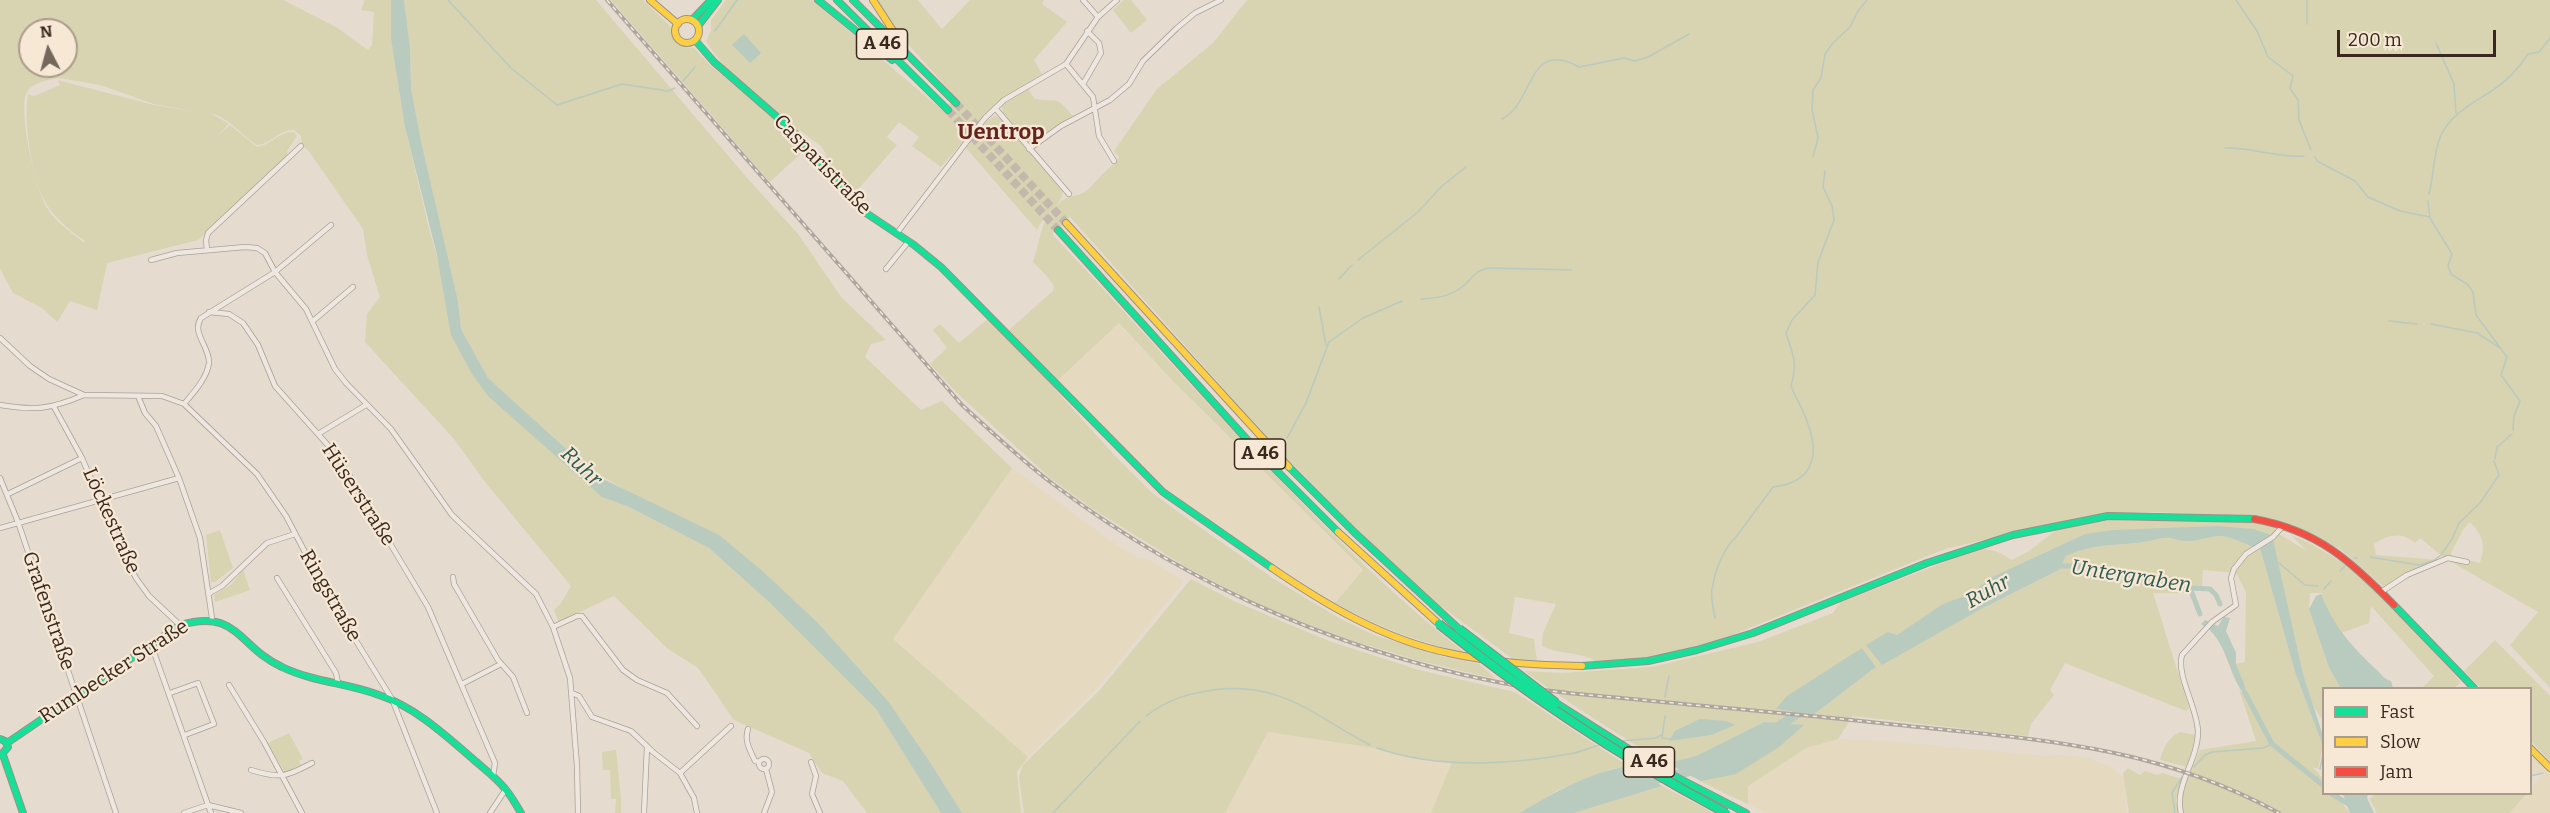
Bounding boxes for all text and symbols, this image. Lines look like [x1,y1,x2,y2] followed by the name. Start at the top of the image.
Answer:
[18,18,78,78] north arrow
[2340,18,2499,56] scale bar
[39,21,53,42] text: N
[856,29,908,59] road number: A 46
[2348,29,2402,51] text: 200 m
[768,110,876,220] street label: Casparistraße
[957,120,1045,146] district label: Uentrop
[316,439,400,551] street label: Hüserstraße
[1234,439,1286,469] road number: A 46
[555,442,607,492] water label: Ruhr
[77,464,145,578] street label: Löckestraße
[294,546,366,646] street label: Ringstraße
[16,548,80,674] street label: Grafenstraße
[2069,555,2193,599] water label: Untergraben
[1961,570,2015,614] water label: Ruhr
[35,615,193,729] street label: Rumbecker Straße
[2322,687,2532,795] legend
[2380,701,2415,723] text: Fast
[2380,731,2420,753] text: Slow
[1624,747,1674,777] road number: A 46
[2380,761,2413,783] text: Jam

